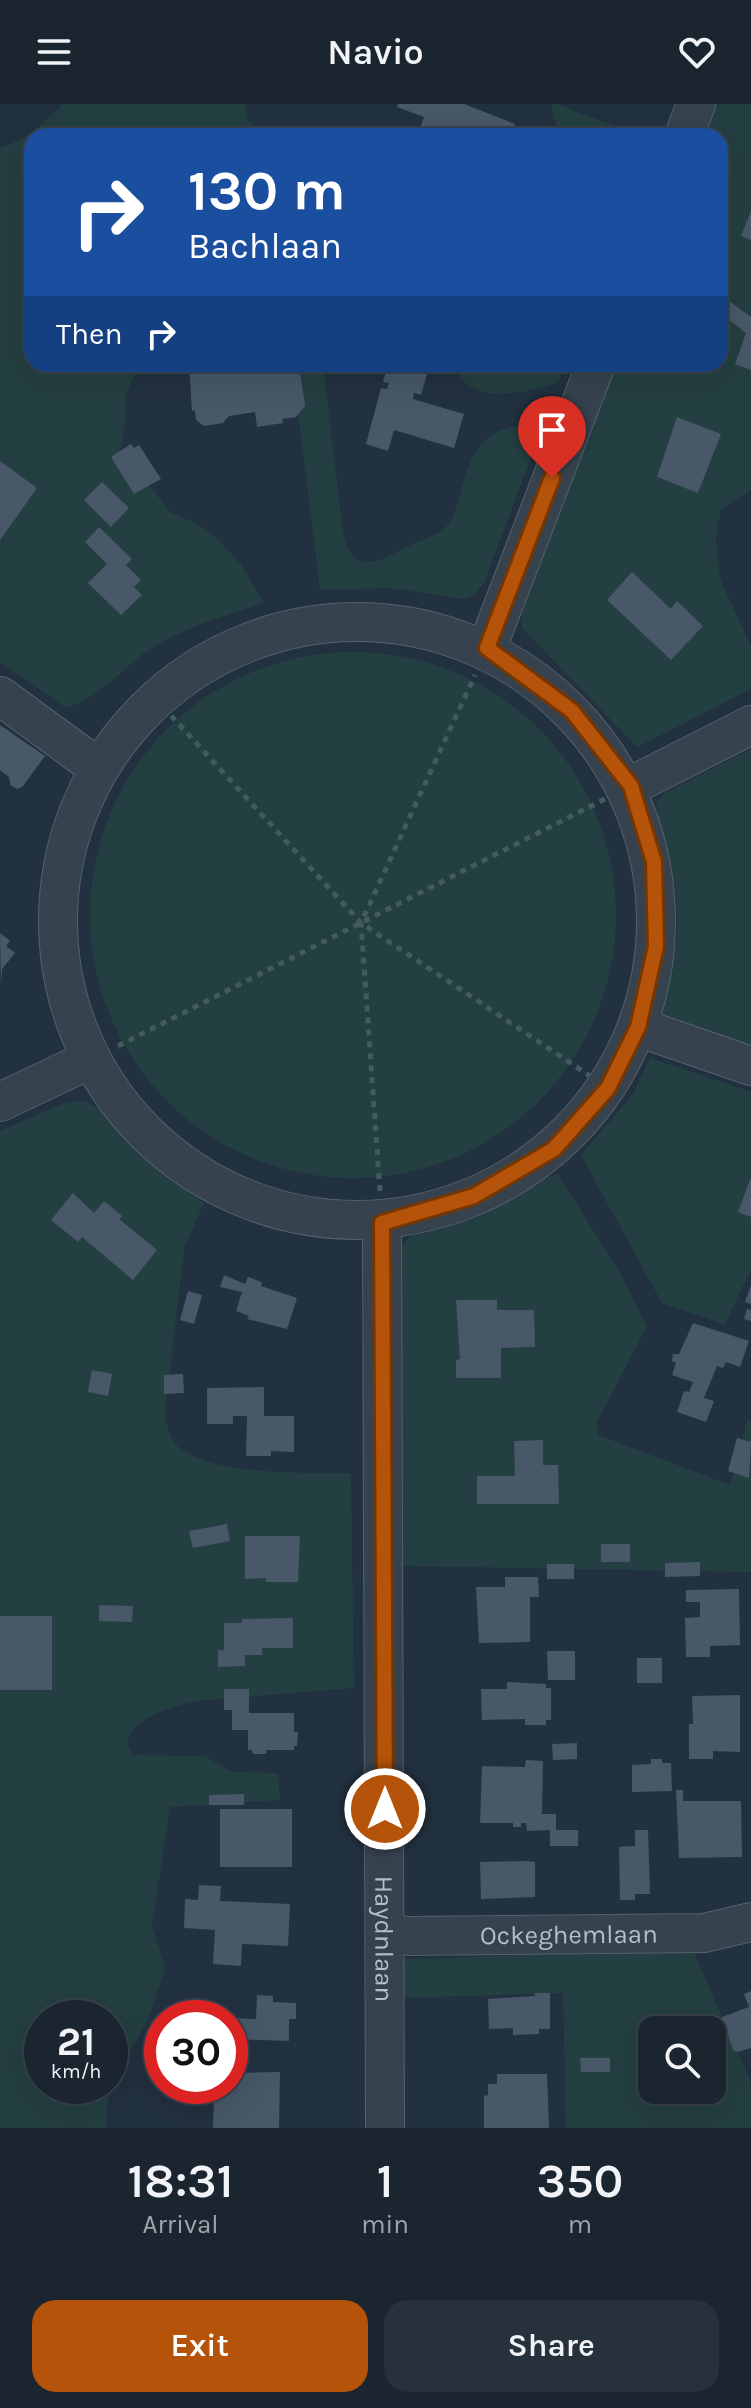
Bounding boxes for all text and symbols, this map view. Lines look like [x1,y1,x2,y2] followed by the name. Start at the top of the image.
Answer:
[32,30,76,74] icon: menu
[675,30,719,74] icon: heart
[327,31,424,73] text: Navio
[188,158,346,223] text: 130 m
[56,160,160,264] icon: right
[188,225,342,267] text: Bachlaan
[139,312,183,356] icon: right
[56,316,123,352] text: Then
[518,396,586,478] pin
[530,408,574,452] icon: arrive
[343,1767,427,1851] position arrow
[369,1876,400,2002] street label: Haydnlaan
[480,1918,658,1951] street label: Ockeghemlaan
[144,2000,248,2104] speed limit sign: 30
[638,2016,726,2104] map controls
[638,2016,726,2104] button: search
[57,2018,95,2065] text: 21
[51,2060,101,2083] text: km/h
[128,2153,234,2209] text: 18:31
[377,2153,393,2209] text: 1
[536,2153,623,2209] text: 350
[142,2209,219,2240] text: Arrival
[361,2209,409,2240] text: min
[568,2209,592,2240] text: m
[32,2300,368,2392] button: Exit
[384,2300,719,2392] button: Share

